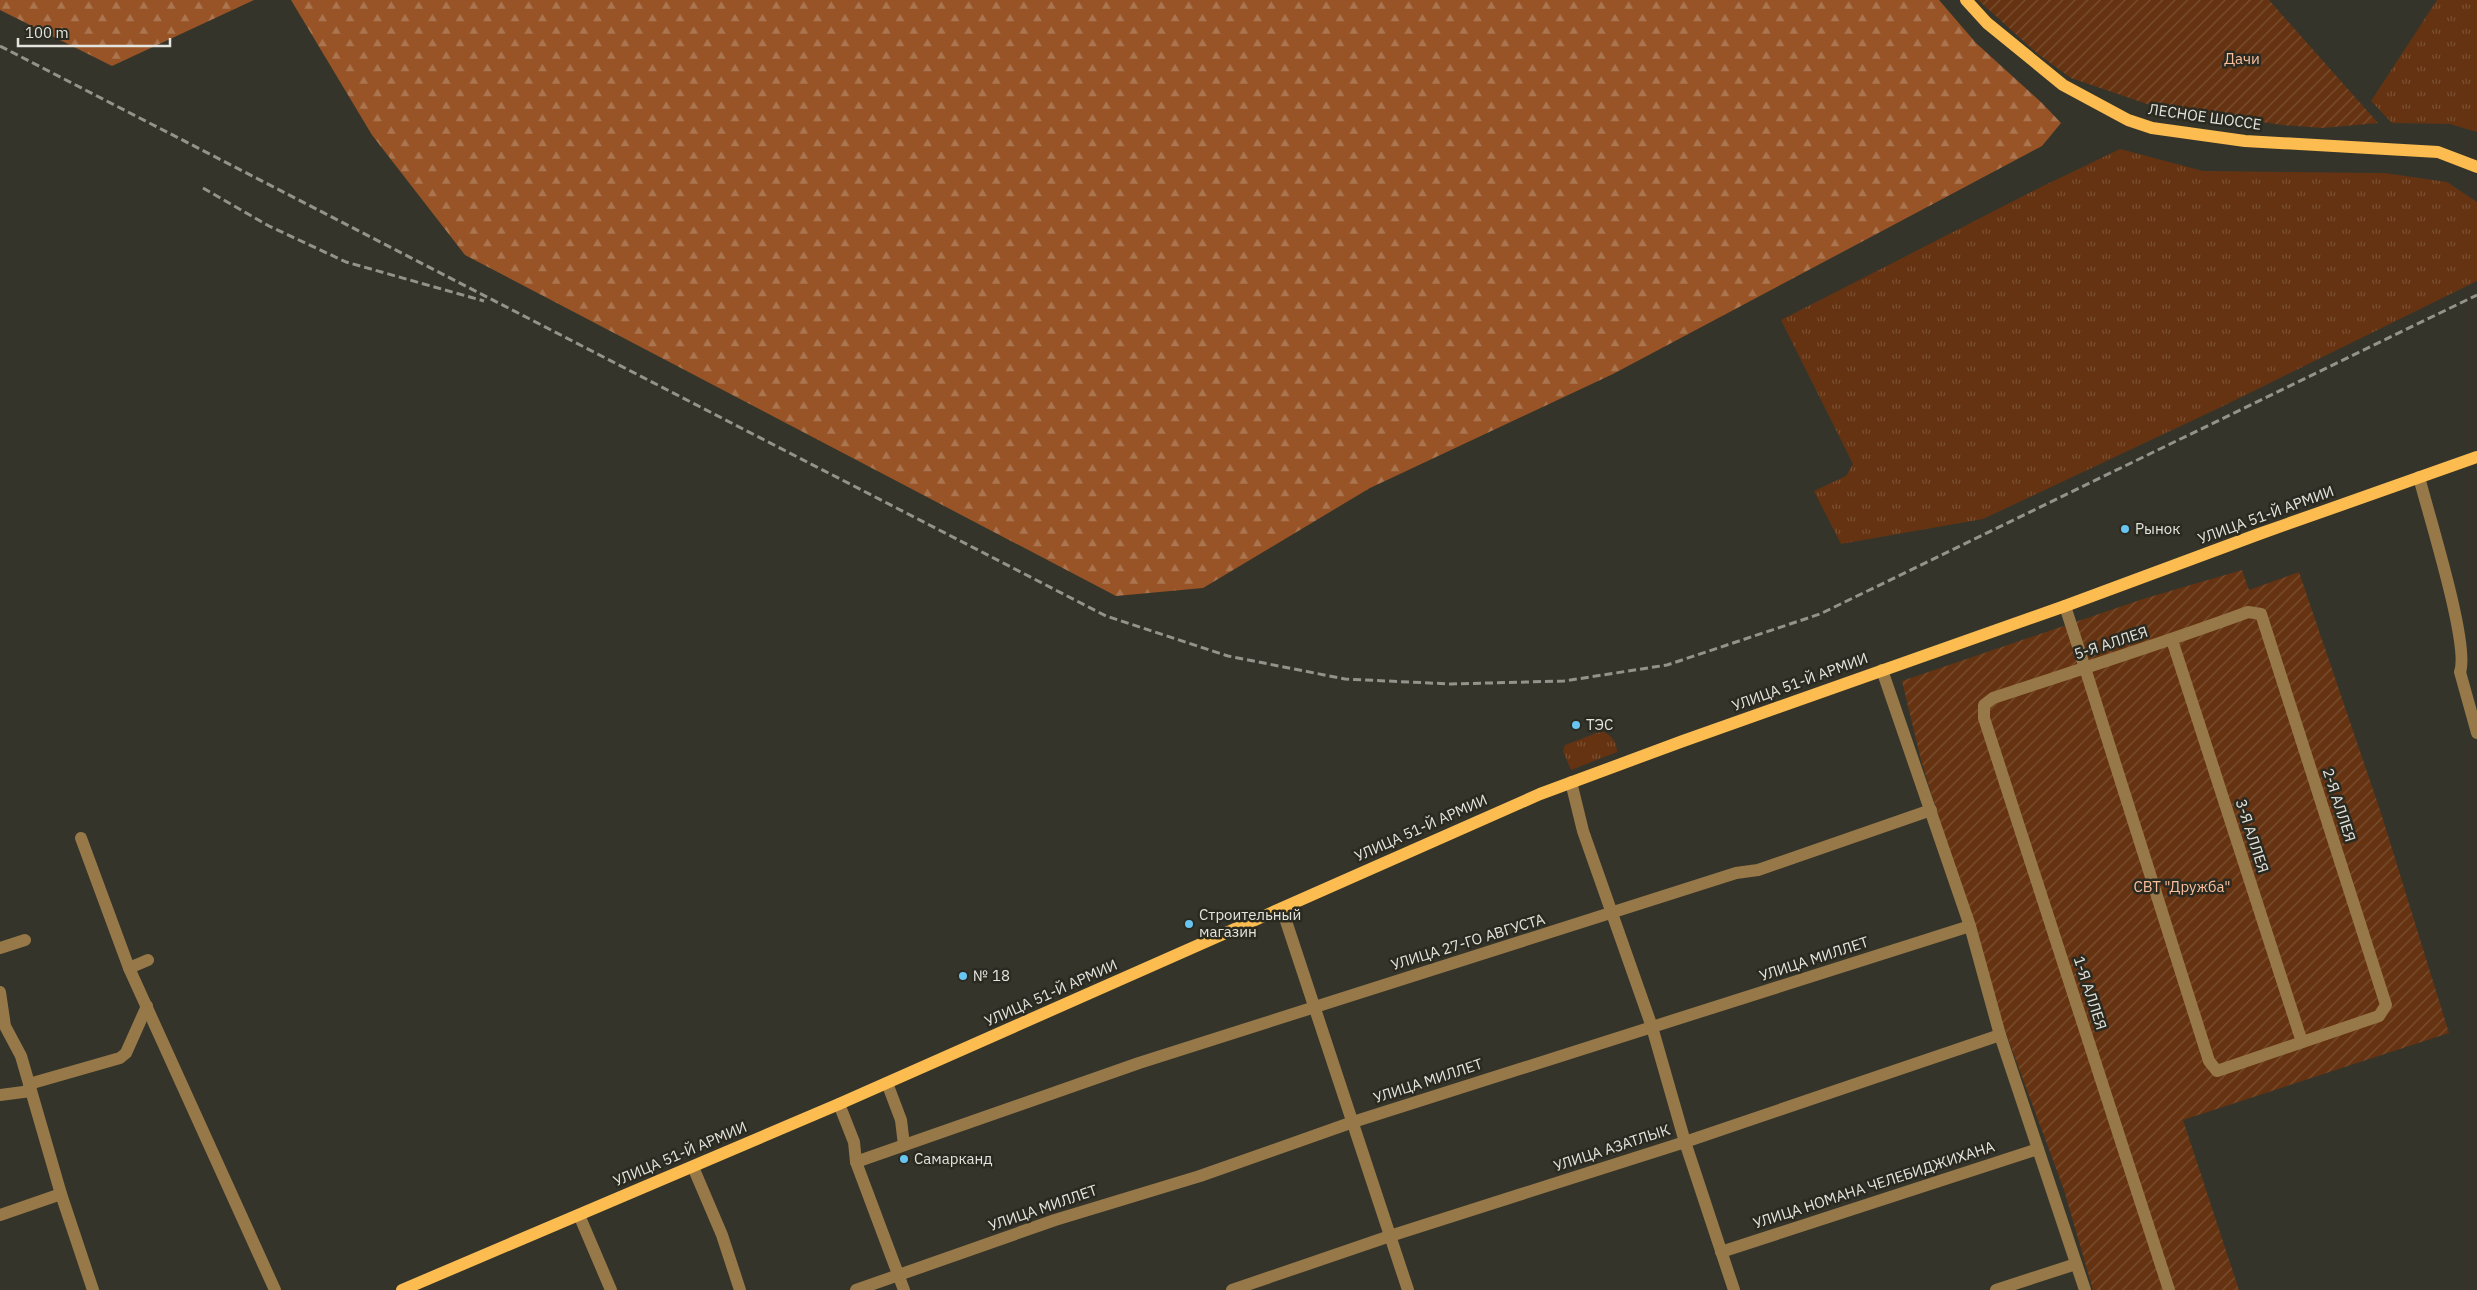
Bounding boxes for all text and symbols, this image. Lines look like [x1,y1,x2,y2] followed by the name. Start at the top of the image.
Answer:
[18,15,170,47] scale bar
[25,23,69,42] text: 100 m
[2224,49,2260,68] park label: Дачи
[2147,99,2263,134] street label: ЛЕСНОЕ ШОССЕ
[2195,481,2336,548] street label: УЛИЦА 51-Й АРМИИ
[2135,519,2180,538] place label: Рынок
[2119,523,2131,535] marker: Рынок
[2072,622,2150,663] street label: 5-Я АЛЛЕЯ
[1729,648,1870,715] street label: УЛИЦА 51-Й АРМИИ
[1586,715,1613,734] place label: ТЭС
[1570,719,1582,731] marker: ТЭС
[2319,766,2360,844] street label: 2-Я АЛЛЕЯ
[1351,790,1490,865] street label: УЛИЦА 51-Й АРМИИ
[2232,797,2273,875] street label: 3-Я АЛЛЕЯ
[2133,877,2231,896] park label: СВТ "Дружба"
[1199,905,1301,941] place label: Строительный магазин
[1389,909,1548,974] street label: УЛИЦА 27-ГО АВГУСТА
[1183,918,1195,930] marker: Строительный магазин
[1757,932,1871,985] street label: УЛИЦА МИЛЛЕТ
[2070,954,2111,1032] street label: 1-Я АЛЛЕЯ
[981,955,1120,1030] street label: УЛИЦА 51-Й АРМИИ
[973,966,1010,985] place label: № 18
[957,970,969,982] marker: № 18
[1371,1054,1485,1107] street label: УЛИЦА МИЛЛЕТ
[610,1117,750,1190] street label: УЛИЦА 51-Й АРМИИ
[1551,1120,1673,1175] street label: УЛИЦА АЗАТЛЫК
[1751,1136,1997,1233] street label: УЛИЦА НОМАНА ЧЕЛЕБИДЖИХАНА
[914,1149,992,1168] place label: Самарканд
[898,1153,910,1165] marker: Самарканд
[986,1180,1100,1235] street label: УЛИЦА МИЛЛЕТ

